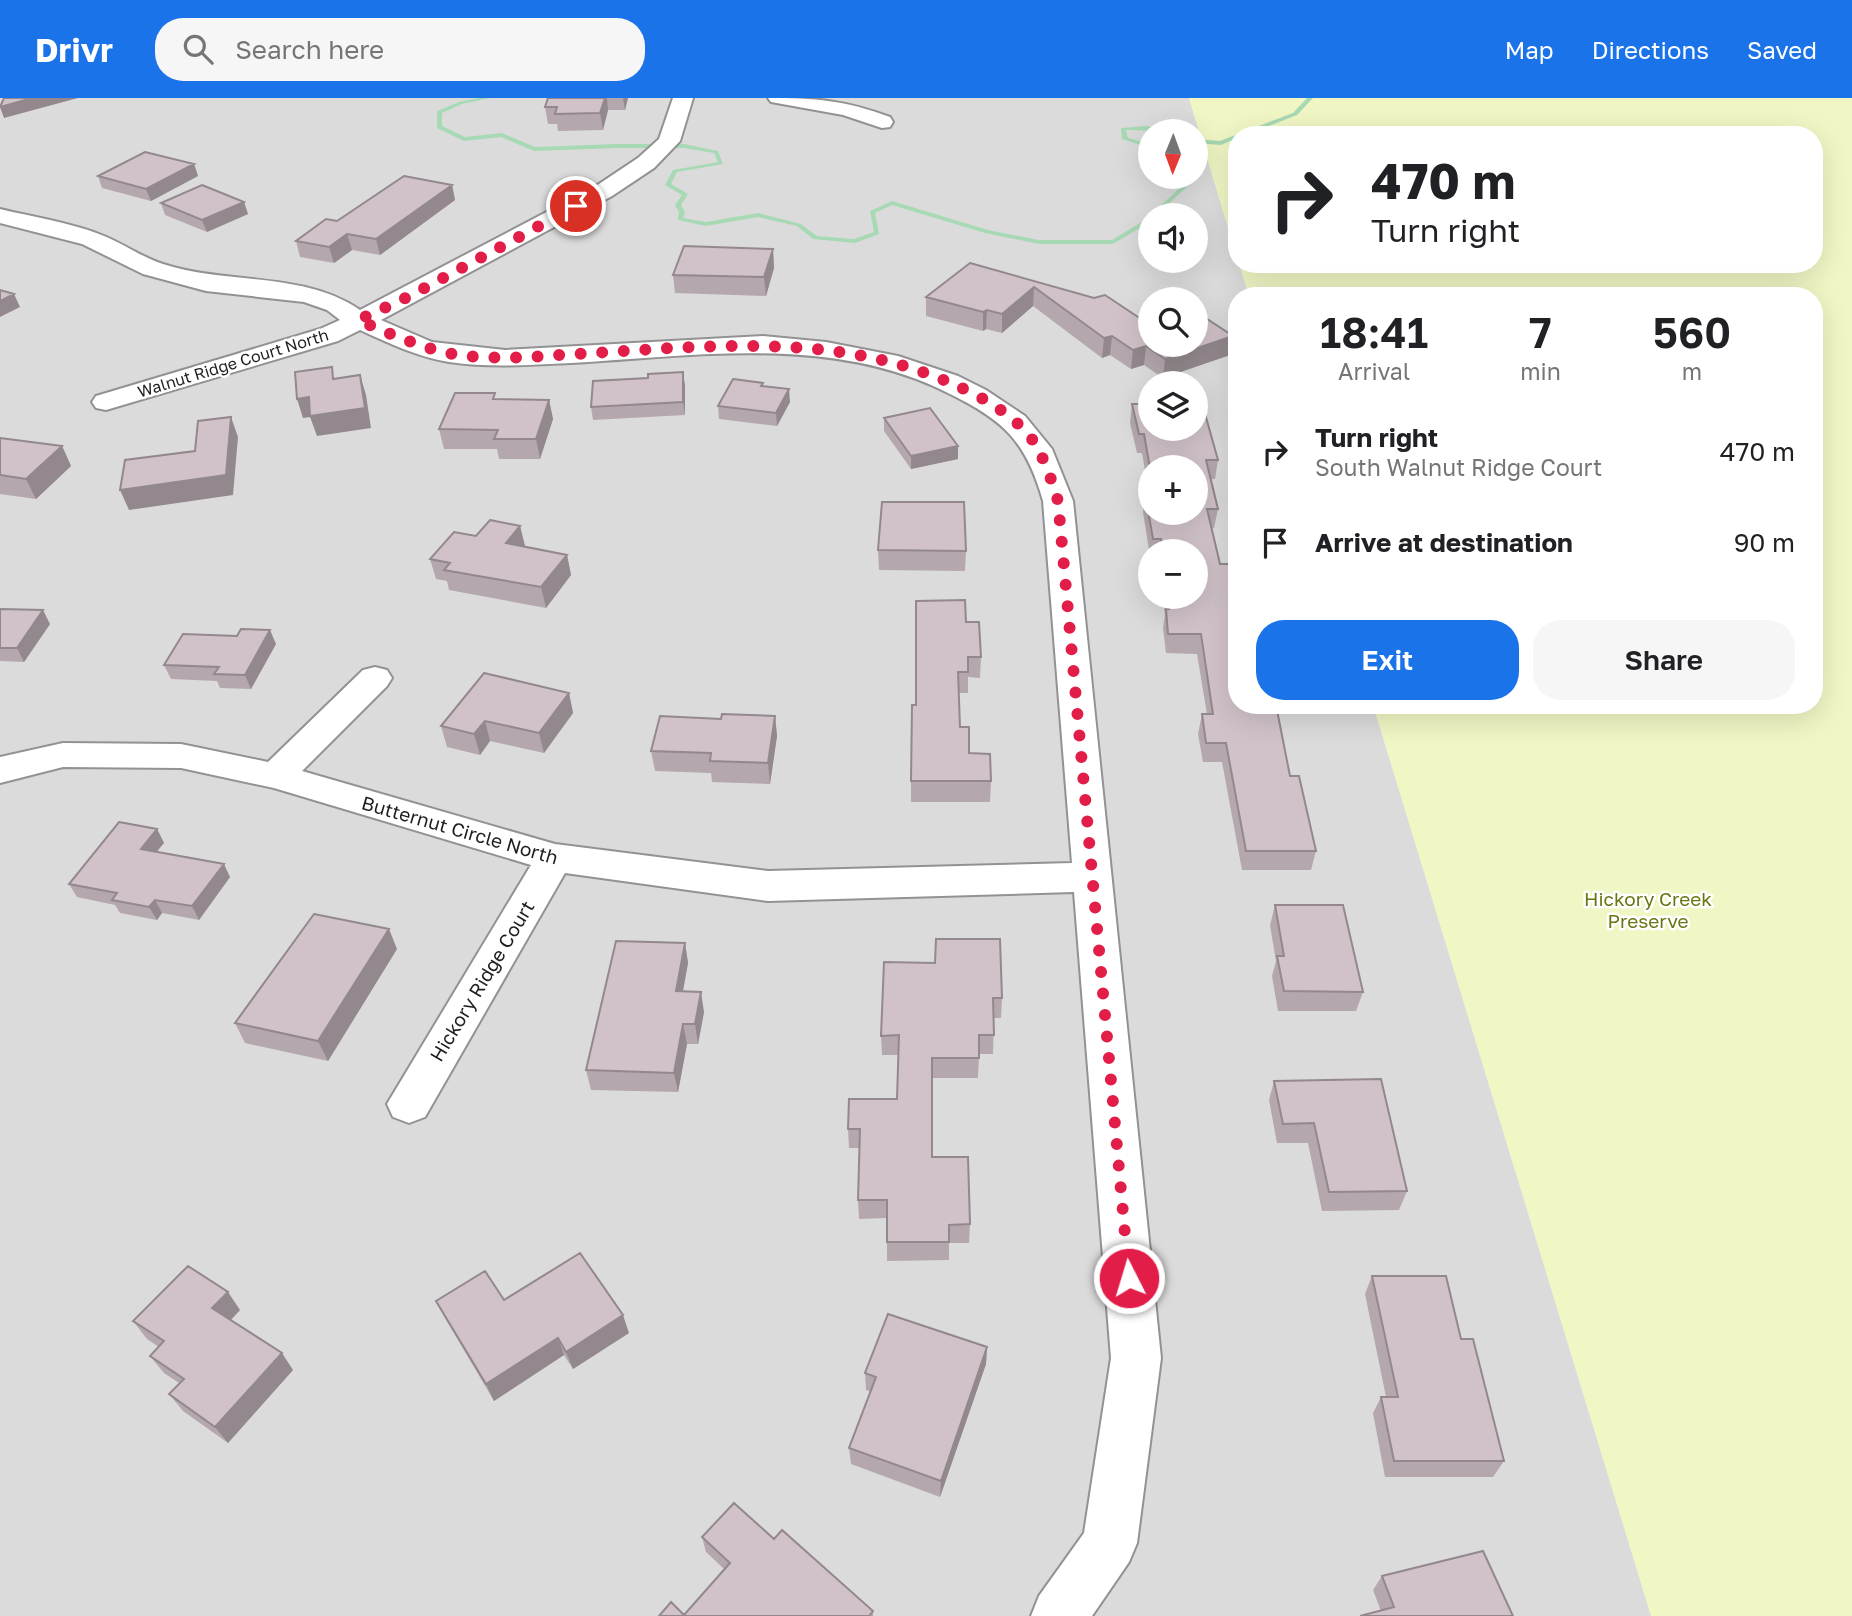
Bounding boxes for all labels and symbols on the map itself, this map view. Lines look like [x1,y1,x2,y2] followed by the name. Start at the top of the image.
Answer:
[1138,119,1208,189] north arrow
[546,176,606,236] pin
[135,324,331,402] street label: Walnut Ridge Court North
[359,790,561,869] street label: Butternut Circle North
[1584,887,1712,932] park label: Hickory Creek Preserve
[424,896,539,1065] street label: Hickory Ridge Court
[1092,1241,1166,1315] position arrow

